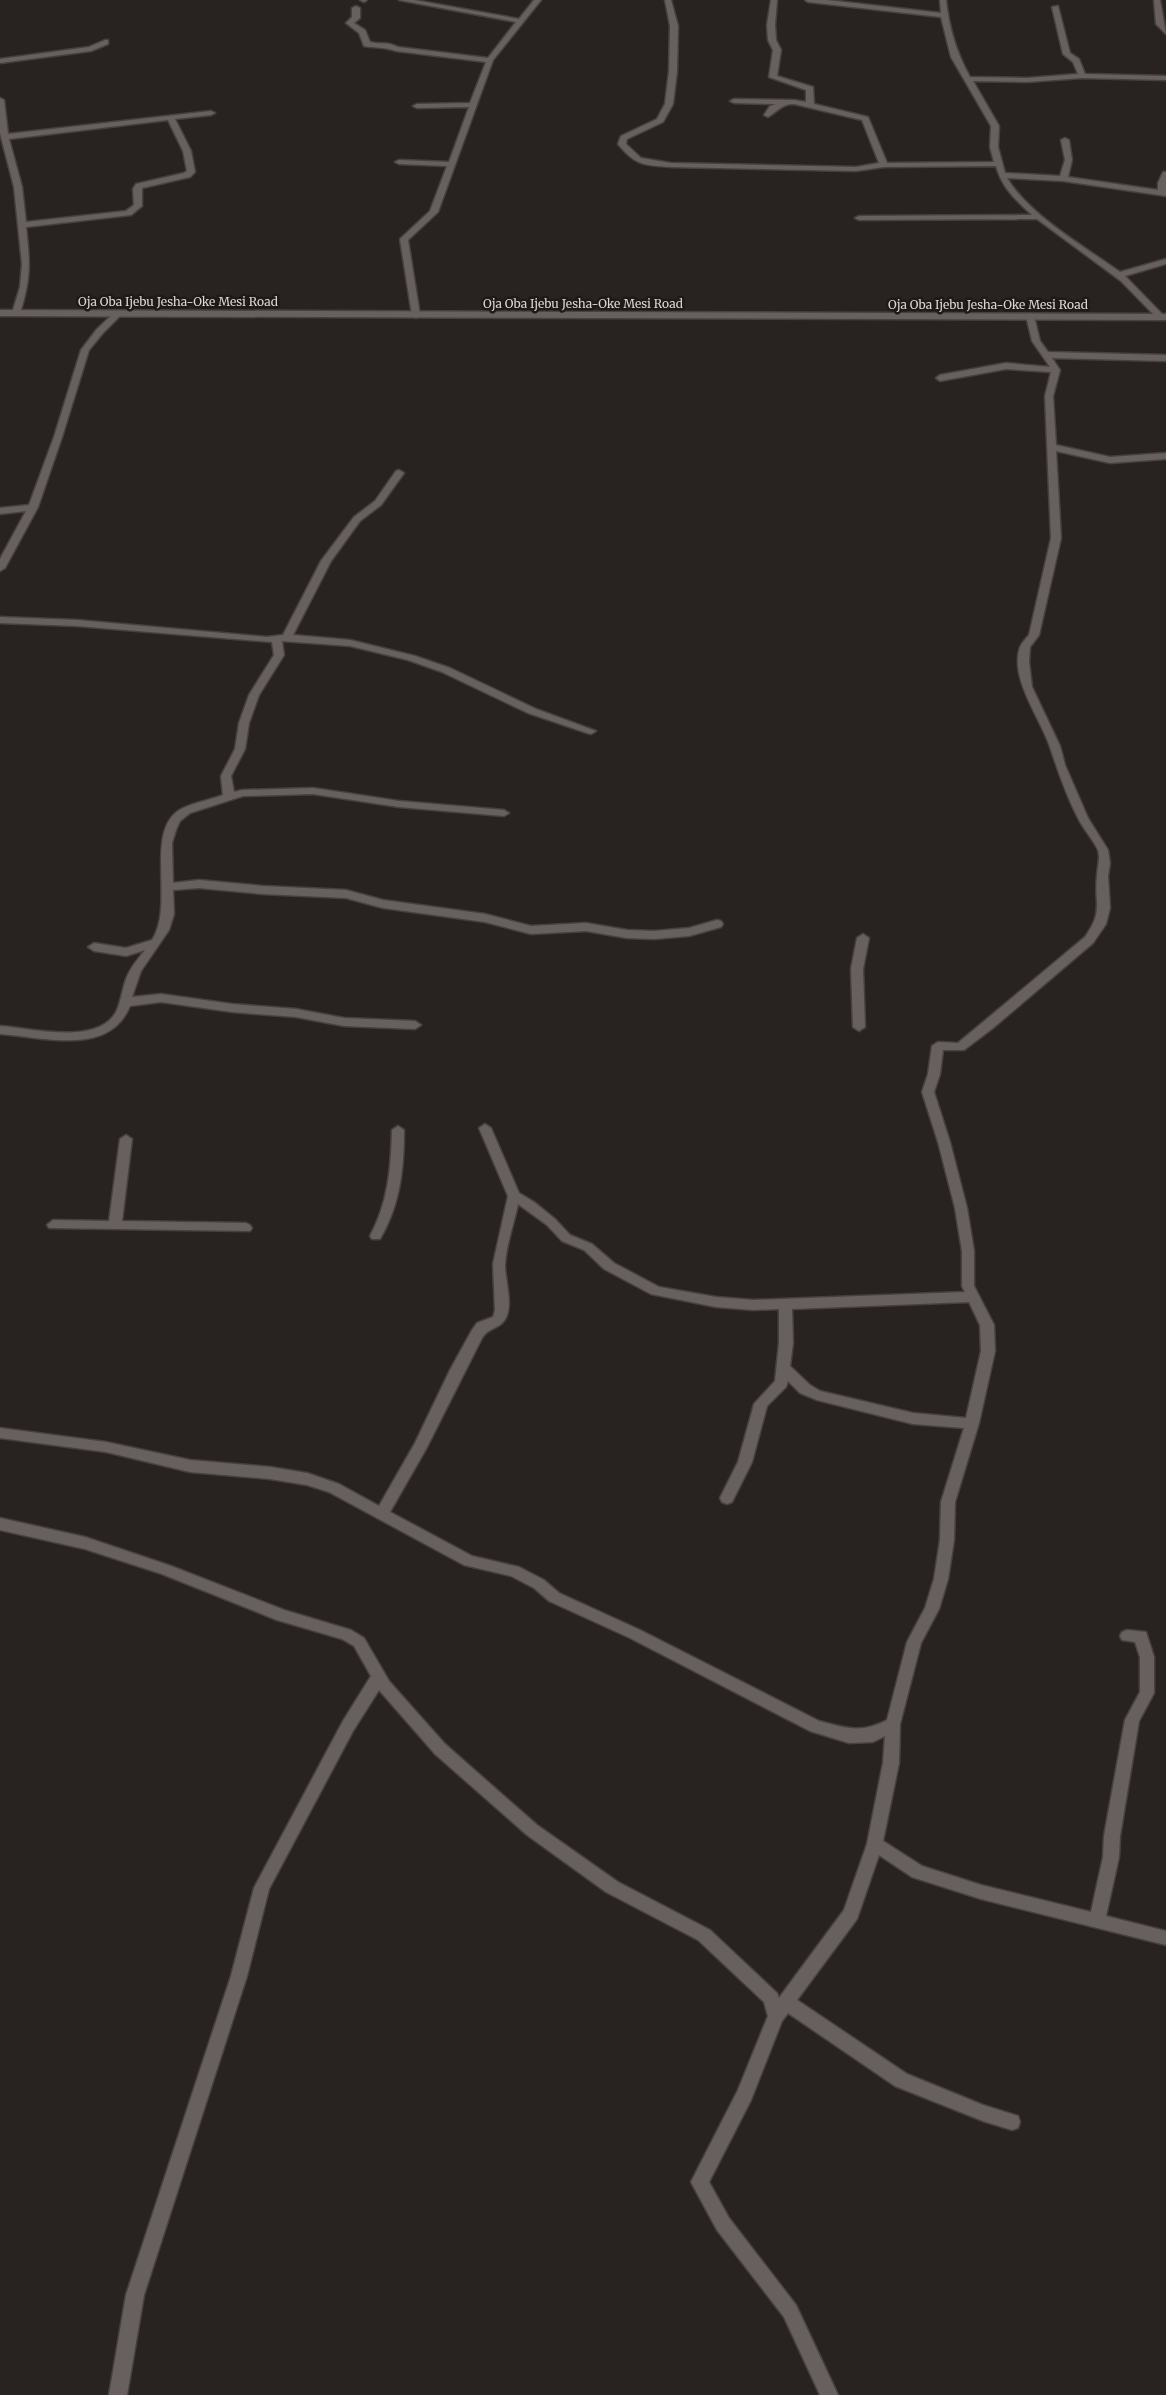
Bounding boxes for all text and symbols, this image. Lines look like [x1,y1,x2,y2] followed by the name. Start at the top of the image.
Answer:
[78,294,278,309] street label: Oja Oba Ijebu Jesha-Oke Mesi Road
[483,296,683,311] street label: Oja Oba Ijebu Jesha-Oke Mesi Road
[888,297,1088,312] street label: Oja Oba Ijebu Jesha-Oke Mesi Road

